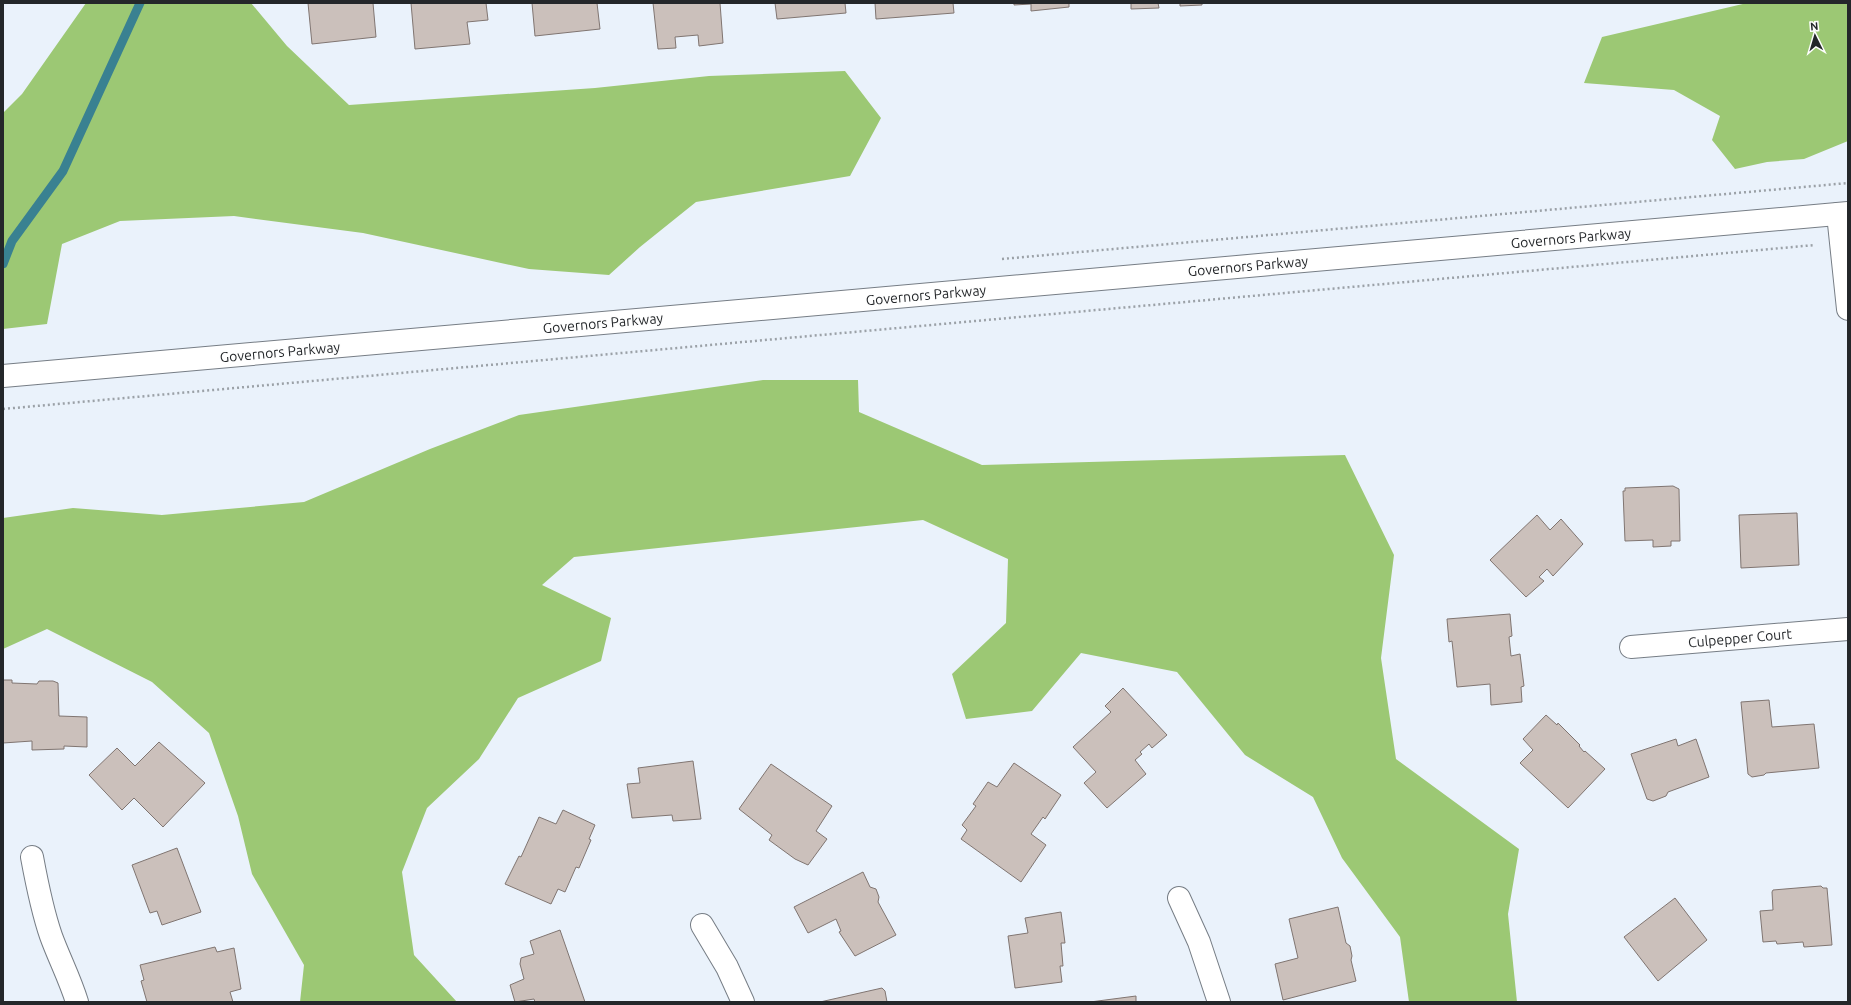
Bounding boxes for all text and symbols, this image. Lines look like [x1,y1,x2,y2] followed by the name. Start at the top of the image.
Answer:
[1795,16,1835,56] north arrow
[1810,20,1819,32] text: N
[1510,225,1632,251] street label: Governors Parkway
[1187,253,1309,279] street label: Governors Parkway
[865,282,987,308] street label: Governors Parkway
[542,310,664,336] street label: Governors Parkway
[219,339,341,365] street label: Governors Parkway
[1687,625,1793,651] street label: Culpepper Court

